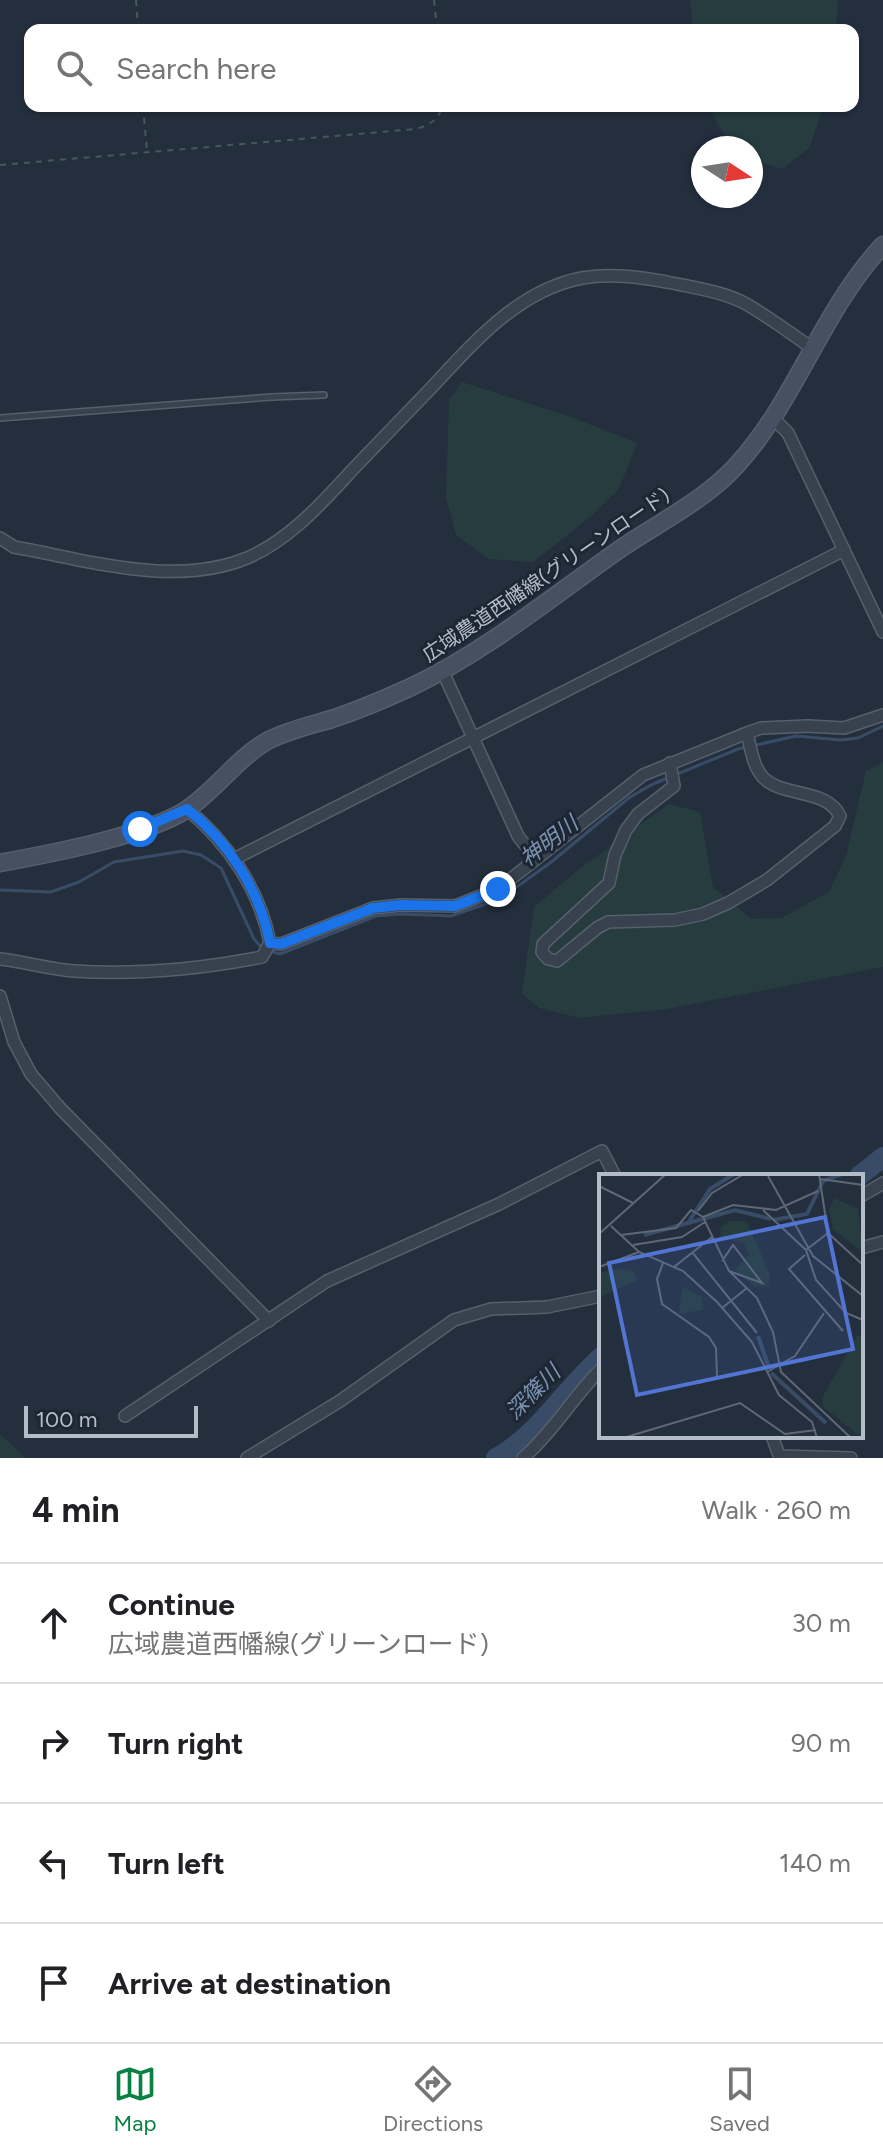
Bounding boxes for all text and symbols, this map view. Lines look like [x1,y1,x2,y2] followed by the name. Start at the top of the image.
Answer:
[24,24,859,112] search box
[52,46,96,90] icon: search
[116,50,276,87] text: Search here
[691,136,763,208] north arrow
[418,483,674,667] street label: 広域農道西幡線(グリーンロード)
[515,809,585,872] water label: 神明川
[122,811,158,847] route start
[480,871,516,907] route end
[599,1174,863,1438] inset map
[500,1358,567,1425] water label: 深篠川
[24,1402,198,1438] scale bar
[36,1406,97,1433] text: 100 m
[32,1490,119,1531] text: 4 min
[702,1494,851,1526] text: Walk · 260 m
[108,1586,235,1623] text: Continue
[32,1601,76,1645] icon: ahead
[792,1607,851,1639] text: 30 m
[108,1628,489,1660] text: 広域農道西幡線(グリーンロード)
[32,1721,76,1765] icon: right
[108,1725,243,1762] text: Turn right
[791,1727,851,1759] text: 90 m
[32,1841,76,1885] icon: left
[108,1845,225,1882] text: Turn left
[779,1847,851,1879] text: 140 m
[32,1961,76,2005] icon: arrive
[108,1965,391,2002] text: Arrive at destination
[113,2062,157,2137] tab: Map
[383,2062,483,2137] tab: Directions
[709,2062,770,2137] tab: Saved

